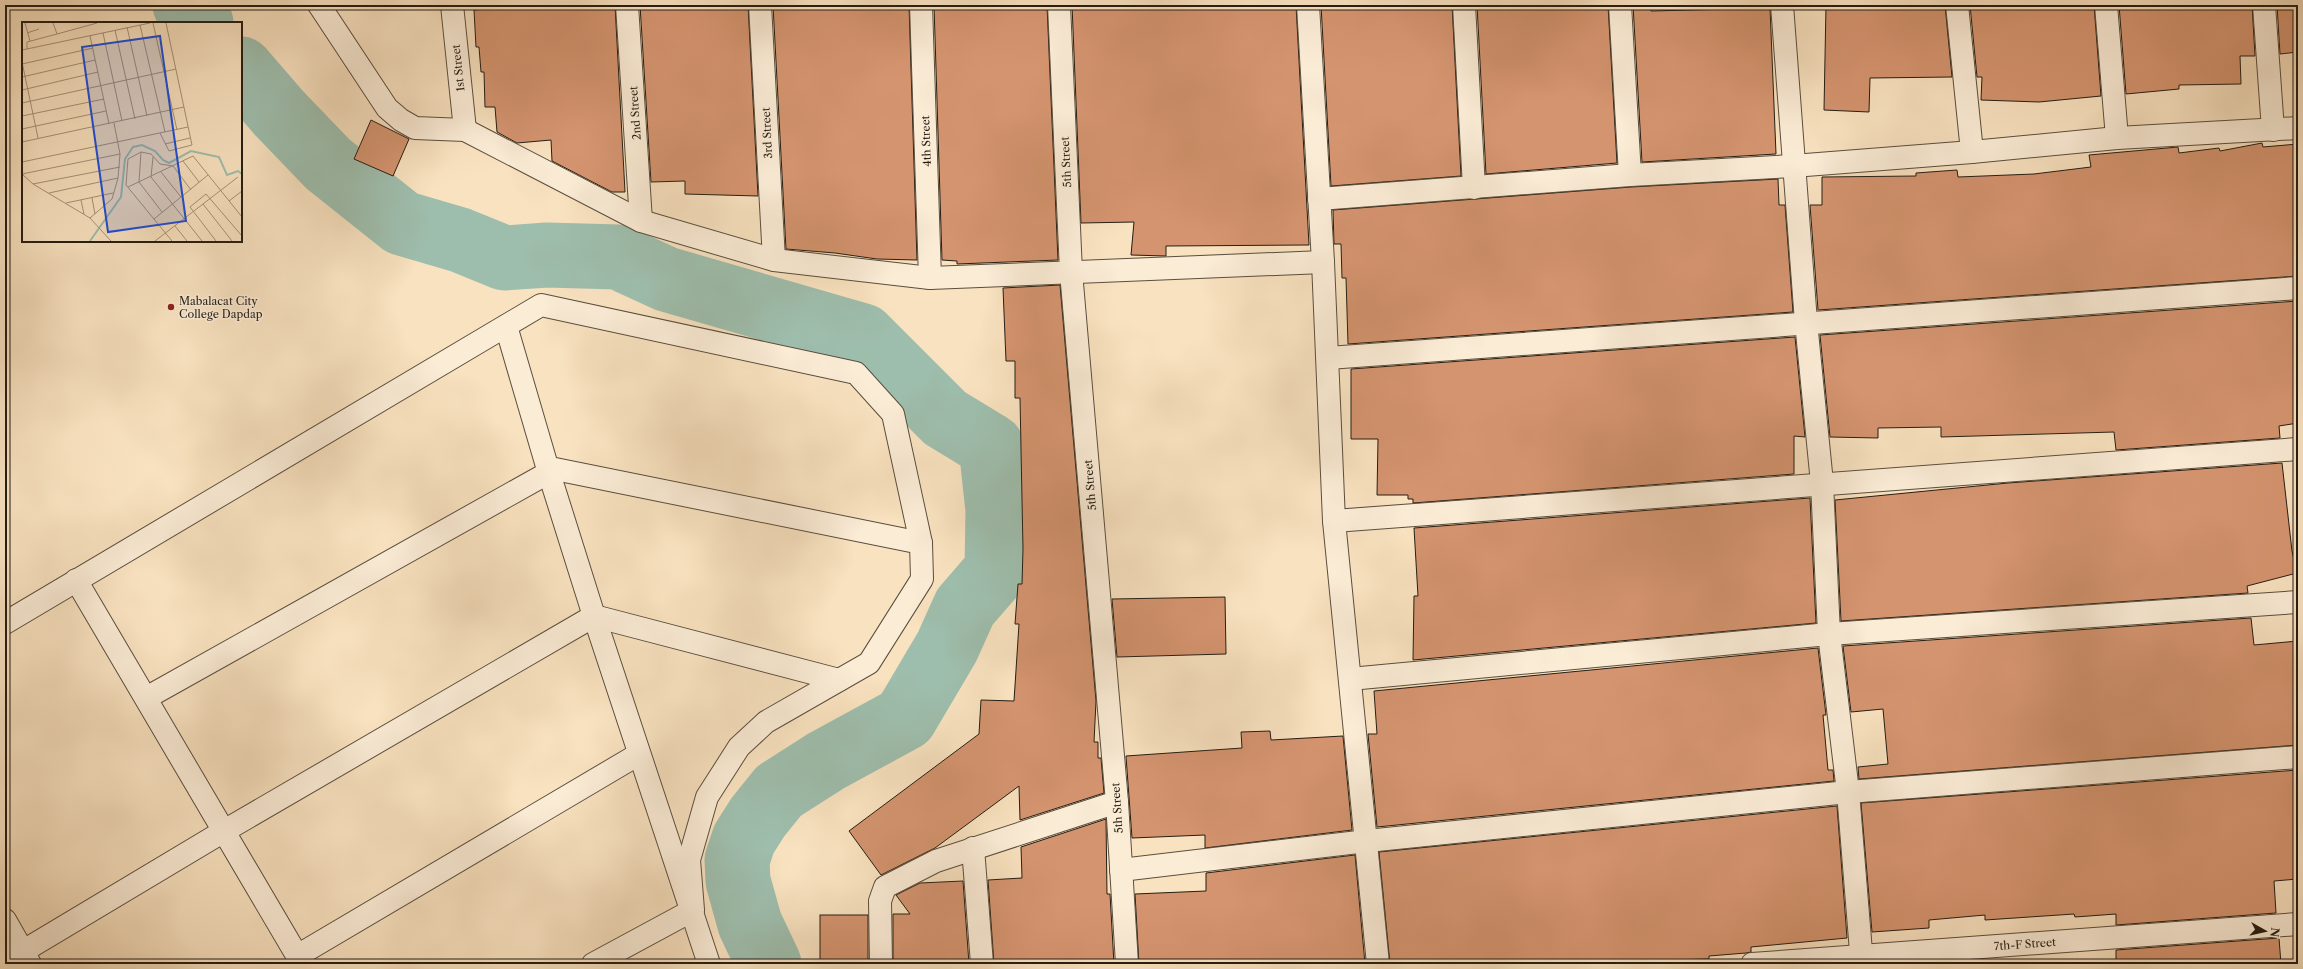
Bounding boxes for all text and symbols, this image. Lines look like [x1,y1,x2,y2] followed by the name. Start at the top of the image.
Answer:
[22,22,242,242] inset map
[449,44,467,92] street label: 1st Street
[626,85,644,140] street label: 2nd Street
[759,107,775,159] street label: 3rd Street
[918,115,934,167] street label: 4th Street
[1058,136,1074,188] street label: 5th Street
[179,294,263,321] place label: Mabalacat City College Dapdap
[166,302,176,312] marker: Mabalacat City College Dapdap
[1081,459,1099,511] street label: 5th Street
[1108,782,1126,834] street label: 5th Street
[2245,911,2285,951] north arrow
[2267,927,2282,939] text: N
[1994,935,2057,953] street label: 7th-F Street

